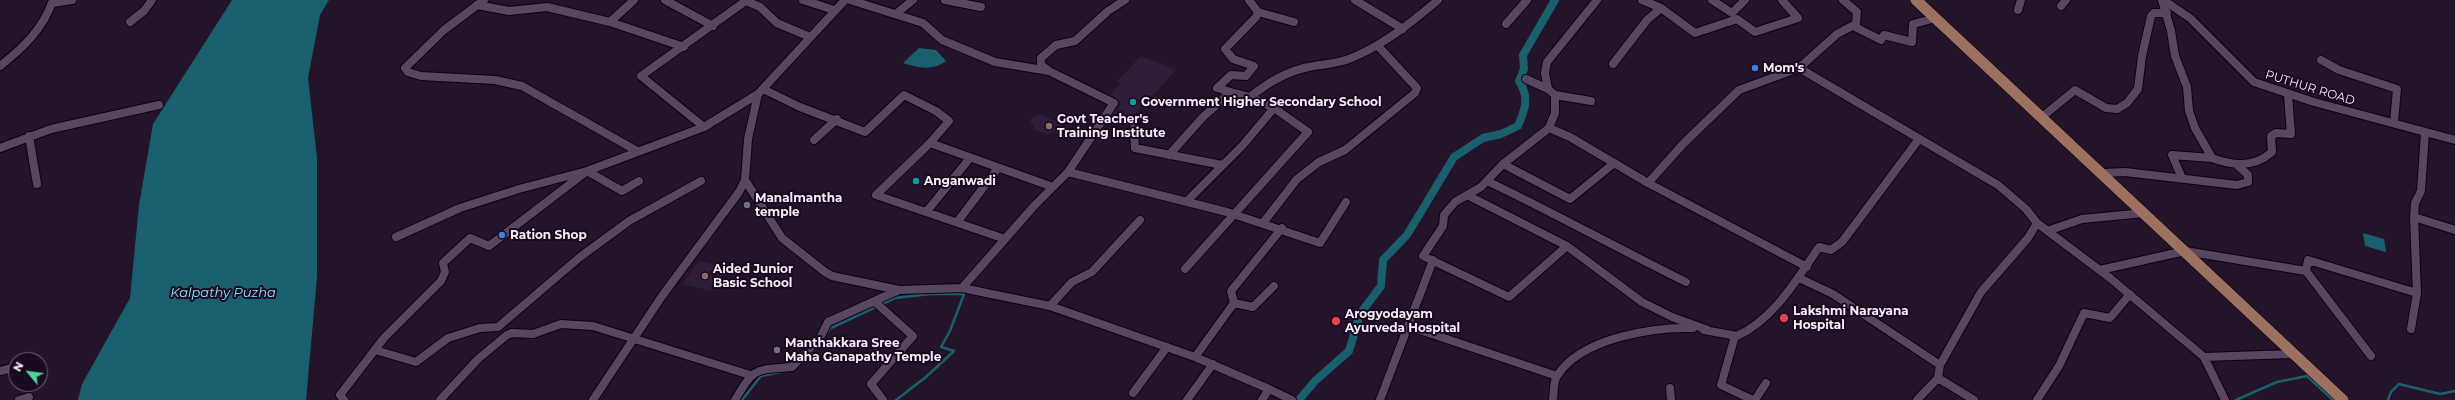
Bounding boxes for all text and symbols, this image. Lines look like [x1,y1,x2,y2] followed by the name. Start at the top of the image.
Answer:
[1763,61,1804,75] place label: Mom's
[1750,63,1760,73] marker: Mom's
[2263,68,2357,108] street label: PUTHUR ROAD
[1141,95,1381,109] place label: Government Higher Secondary School
[1128,97,1138,107] marker: Government Higher Secondary School
[1057,112,1166,140] place label: Govt Teacher's Training Institute
[1044,121,1054,131] marker: Govt Teacher's Training Institute
[924,174,996,188] place label: Anganwadi
[911,176,921,186] marker: Anganwadi
[755,191,842,219] place label: Manalmantha temple
[742,200,752,210] marker: Manalmantha temple
[510,228,587,242] place label: Ration Shop
[497,230,507,240] marker: Ration Shop
[713,262,793,290] place label: Aided Junior Basic School
[700,271,710,281] marker: Aided Junior Basic School
[170,285,276,301] water label: Kalpathy Puzha
[1793,304,1909,332] place label: Lakshmi Narayana Hospital
[1345,307,1460,335] place label: Arogyodayam Ayurveda Hospital
[1778,312,1790,324] marker: Lakshmi Narayana Hospital
[1330,315,1342,327] marker: Arogyodayam Ayurveda Hospital
[785,336,941,364] place label: Manthakkara Sree Maha Ganapathy Temple
[772,345,782,355] marker: Manthakkara Sree Maha Ganapathy Temple
[8,352,48,392] north arrow
[10,359,27,374] text: N

